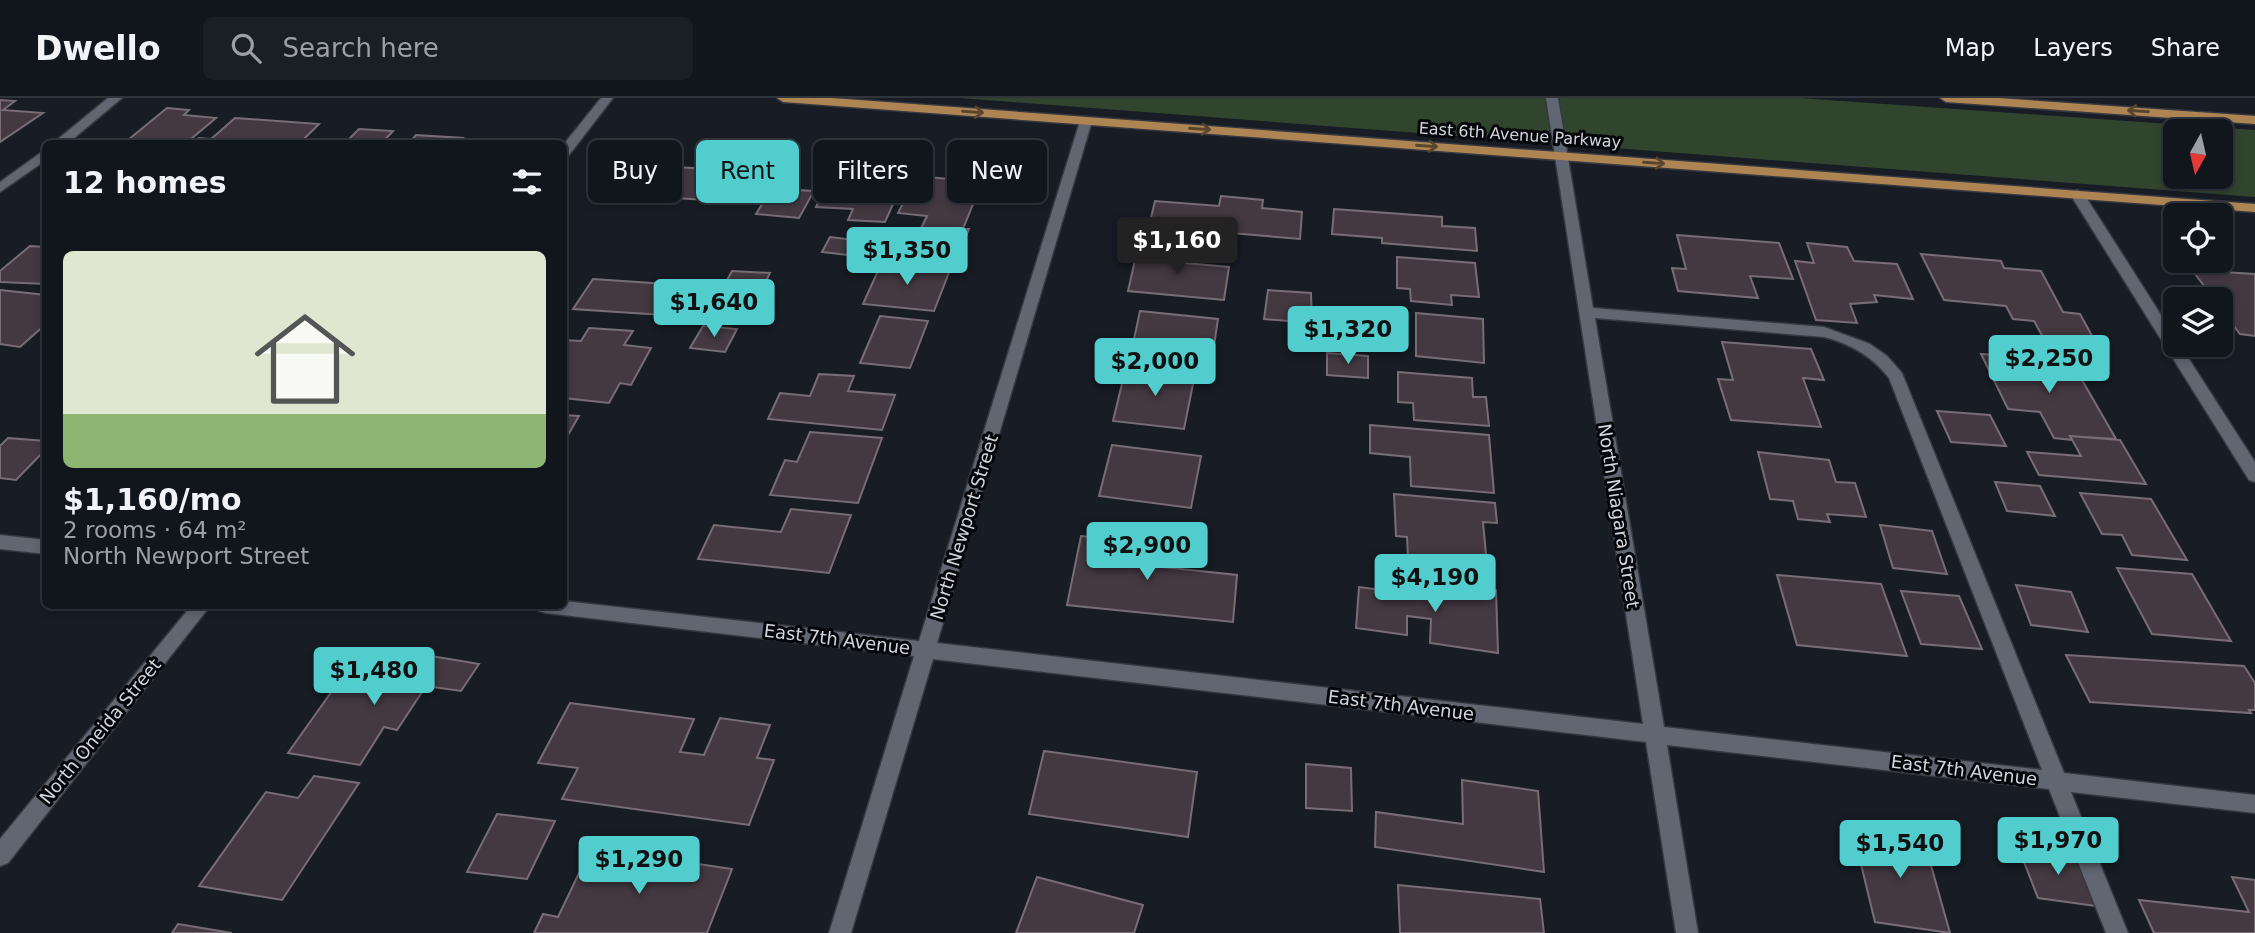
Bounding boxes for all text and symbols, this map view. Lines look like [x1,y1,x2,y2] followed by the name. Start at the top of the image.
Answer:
[203,17,693,80] search box
[35,29,161,68] text: Dwello
[227,29,265,67] icon: search
[283,33,439,63] text: Search here
[1945,34,1995,62] text: Map
[2033,34,2113,62] text: Layers
[2151,34,2220,62] text: Share
[2127,104,2150,117] one-way arrow
[962,106,984,119] one-way arrow
[1418,118,1622,152] street label: East 6th Avenue Parkway
[2163,119,2233,189] north arrow
[2163,119,2233,357] map controls
[1189,123,1211,136] one-way arrow
[588,140,682,203] chip: Buy
[696,140,799,203] chip: Rent
[813,140,933,203] chip: Filters
[947,140,1047,203] chip: New
[1415,140,1438,153] one-way arrow
[1642,157,1665,170] one-way arrow
[508,163,546,201] icon: filters
[63,165,227,200] text: 12 homes
[2163,203,2233,273] button: locate
[1120,218,1234,277] pin: $1,160
[1133,227,1221,253] text: $1,160
[850,228,964,287] pin: $1,350
[863,237,951,263] text: $1,350
[657,280,771,339] pin: $1,640
[2163,287,2233,357] button: layers
[670,289,758,315] text: $1,640
[242,296,368,422] icon: home
[1291,306,1405,366] pin: $1,320
[1304,316,1392,342] text: $1,320
[1992,336,2106,395] pin: $2,250
[1098,338,1212,398] pin: $2,000
[2005,345,2093,371] text: $2,250
[1111,348,1199,374] text: $2,000
[1594,422,1644,610] street label: North Niagara Street
[926,432,1002,622] street label: North Newport Street
[63,482,242,517] text: $1,160/mo
[63,517,247,543] text: 2 rooms · 64 m²
[1090,522,1204,582] pin: $2,900
[1103,532,1191,558] text: $2,900
[63,543,309,569] text: North Newport Street
[1378,554,1492,614] pin: $4,190
[1391,564,1479,590] text: $4,190
[763,620,911,658] street label: East 7th Avenue
[317,648,431,707] pin: $1,480
[35,654,165,808] street label: North Oneida Street
[330,657,418,683] text: $1,480
[1327,686,1475,724] street label: East 7th Avenue
[1890,751,2038,789] street label: East 7th Avenue
[2001,818,2115,877] pin: $1,970
[1843,820,1957,880] pin: $1,540
[2014,827,2102,853] text: $1,970
[1856,830,1944,856] text: $1,540
[582,836,696,896] pin: $1,290
[595,846,683,872] text: $1,290

